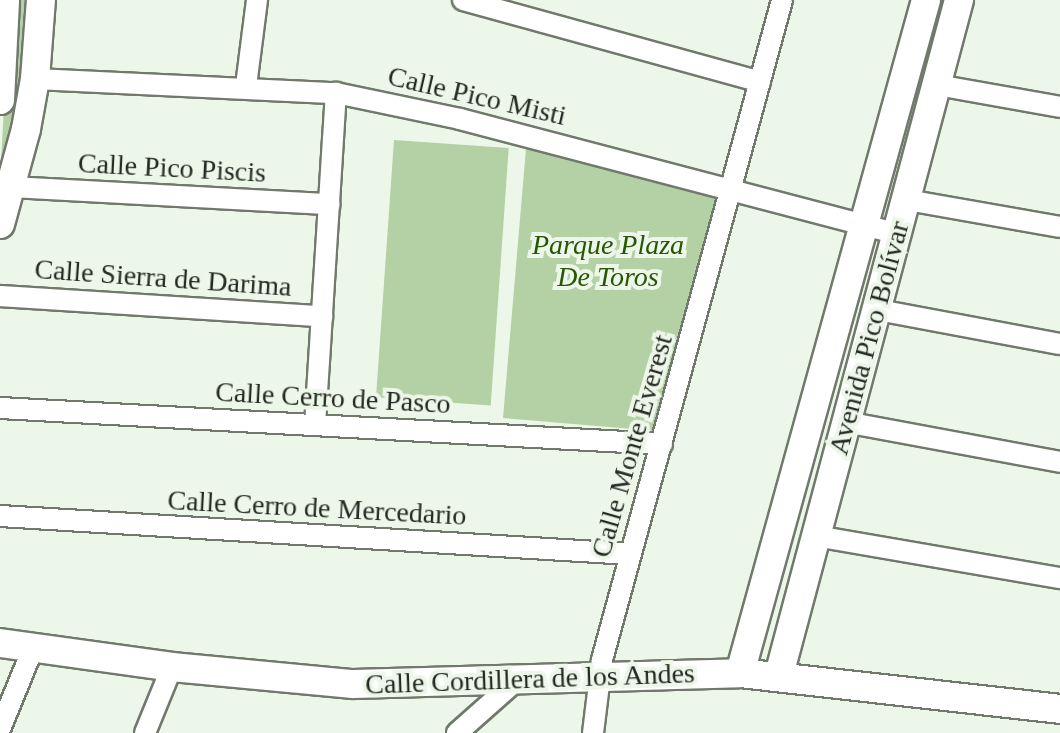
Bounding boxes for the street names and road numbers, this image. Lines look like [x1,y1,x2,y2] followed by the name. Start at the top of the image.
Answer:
[385,59,569,133] street label: Calle Pico Misti
[77,146,267,190] street label: Calle Pico Piscis
[822,217,916,459] street label: Avenida Pico Bolívar
[33,252,293,304] street label: Calle Sierra de Darima
[584,331,680,561] street label: Calle Monte Everest
[214,375,452,421] street label: Calle Cerro de Pasco
[167,483,467,533] street label: Calle Cerro de Mercedario
[364,656,696,702] street label: Calle Cordillera de los Andes

